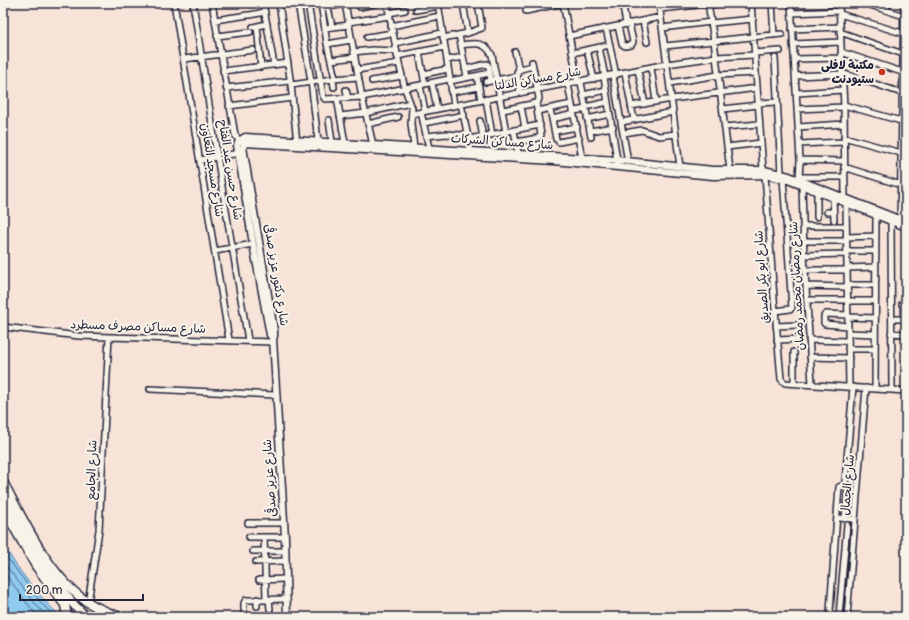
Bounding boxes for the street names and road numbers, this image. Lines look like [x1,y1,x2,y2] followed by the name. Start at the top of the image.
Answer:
[494,64,582,95] street label: شارع مساكن الدلتا
[214,119,245,222] street label: شارع حسن عبد الفتاح
[196,122,227,218] street label: شارع مسجد التعاون
[450,131,554,154] street label: شارع مساكن الشركات
[786,221,809,351] street label: شارع رمضان محمد رمضان
[260,223,291,327] street label: شارع دكتور عزيز صدقى
[751,230,774,324] street label: شارع ابو بكر الصديق
[70,317,206,338] street label: شارع مساكن مصرف مسطرد
[260,439,281,517] street label: شارع عزيز صدقى
[83,440,102,500] street label: شارع الجامع
[838,454,859,516] street label: شارع الجمال

